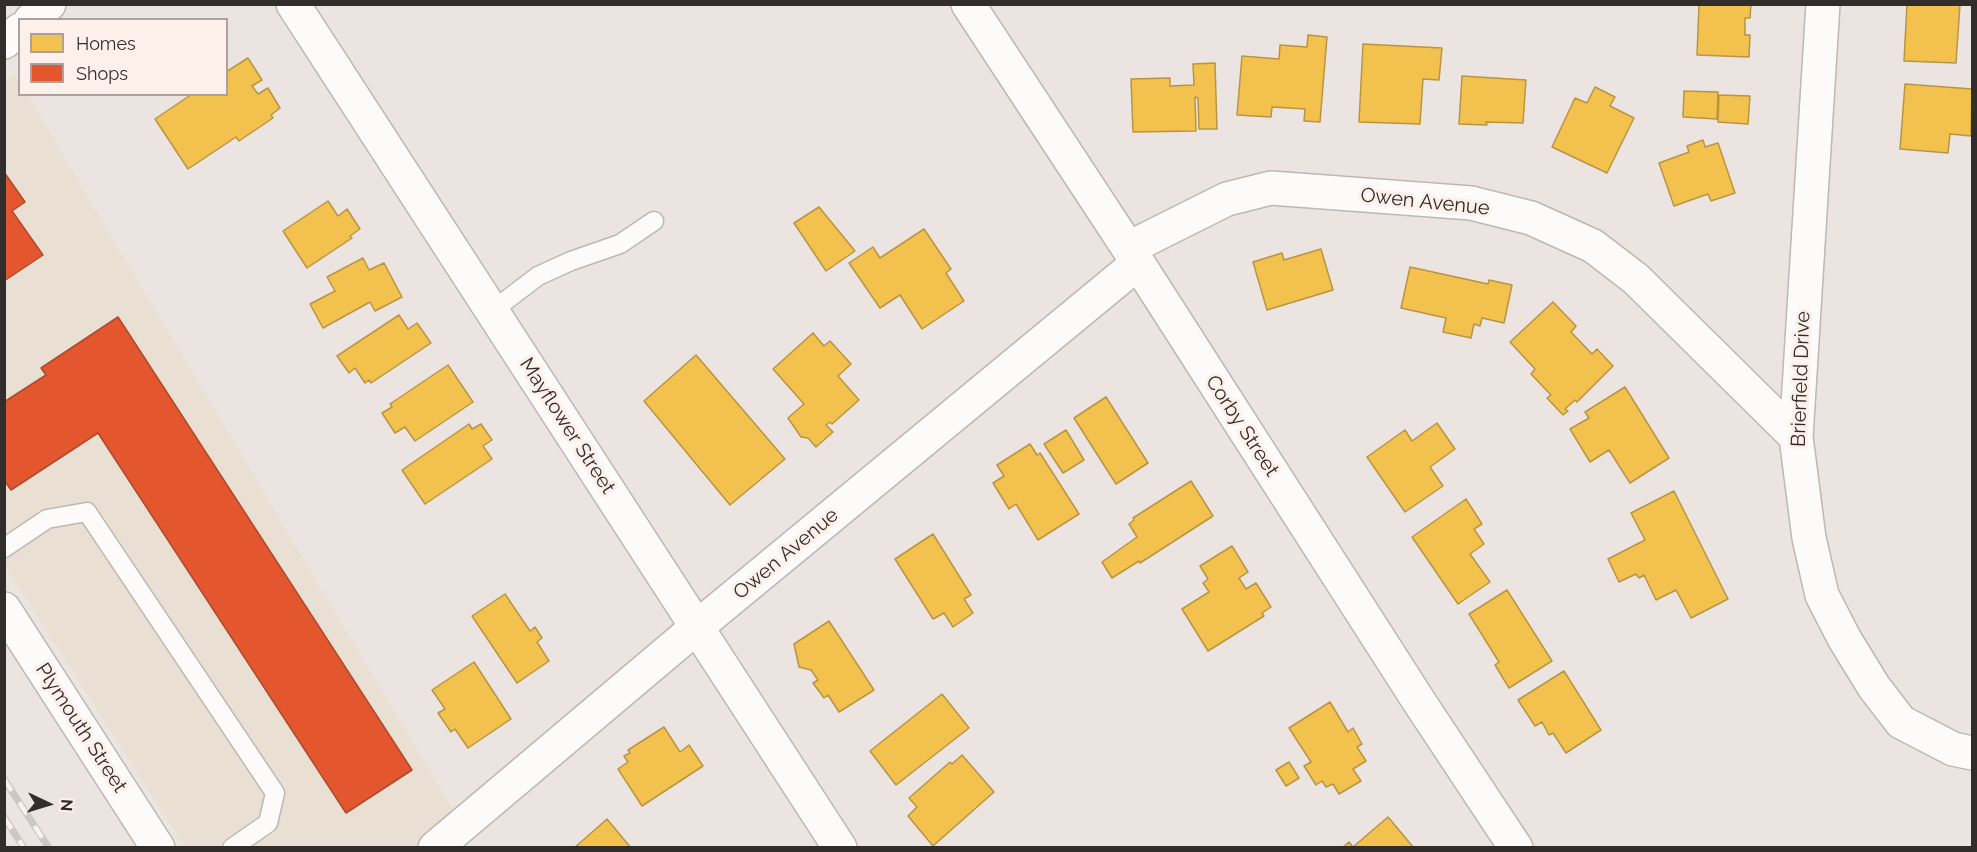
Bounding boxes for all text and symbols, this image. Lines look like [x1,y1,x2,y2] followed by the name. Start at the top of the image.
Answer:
[18,18,228,96] legend
[76,33,136,54] text: Homes
[76,63,128,84] text: Shops
[1359,183,1491,221] street label: Owen Avenue
[1787,311,1815,447] street label: Brierfield Drive
[514,354,620,498] street label: Mayflower Street
[1200,371,1284,481] street label: Corby Street
[729,503,843,605] street label: Owen Avenue
[30,659,132,797] street label: Plymouth Street
[18,774,78,834] north arrow
[57,799,76,812] text: N

